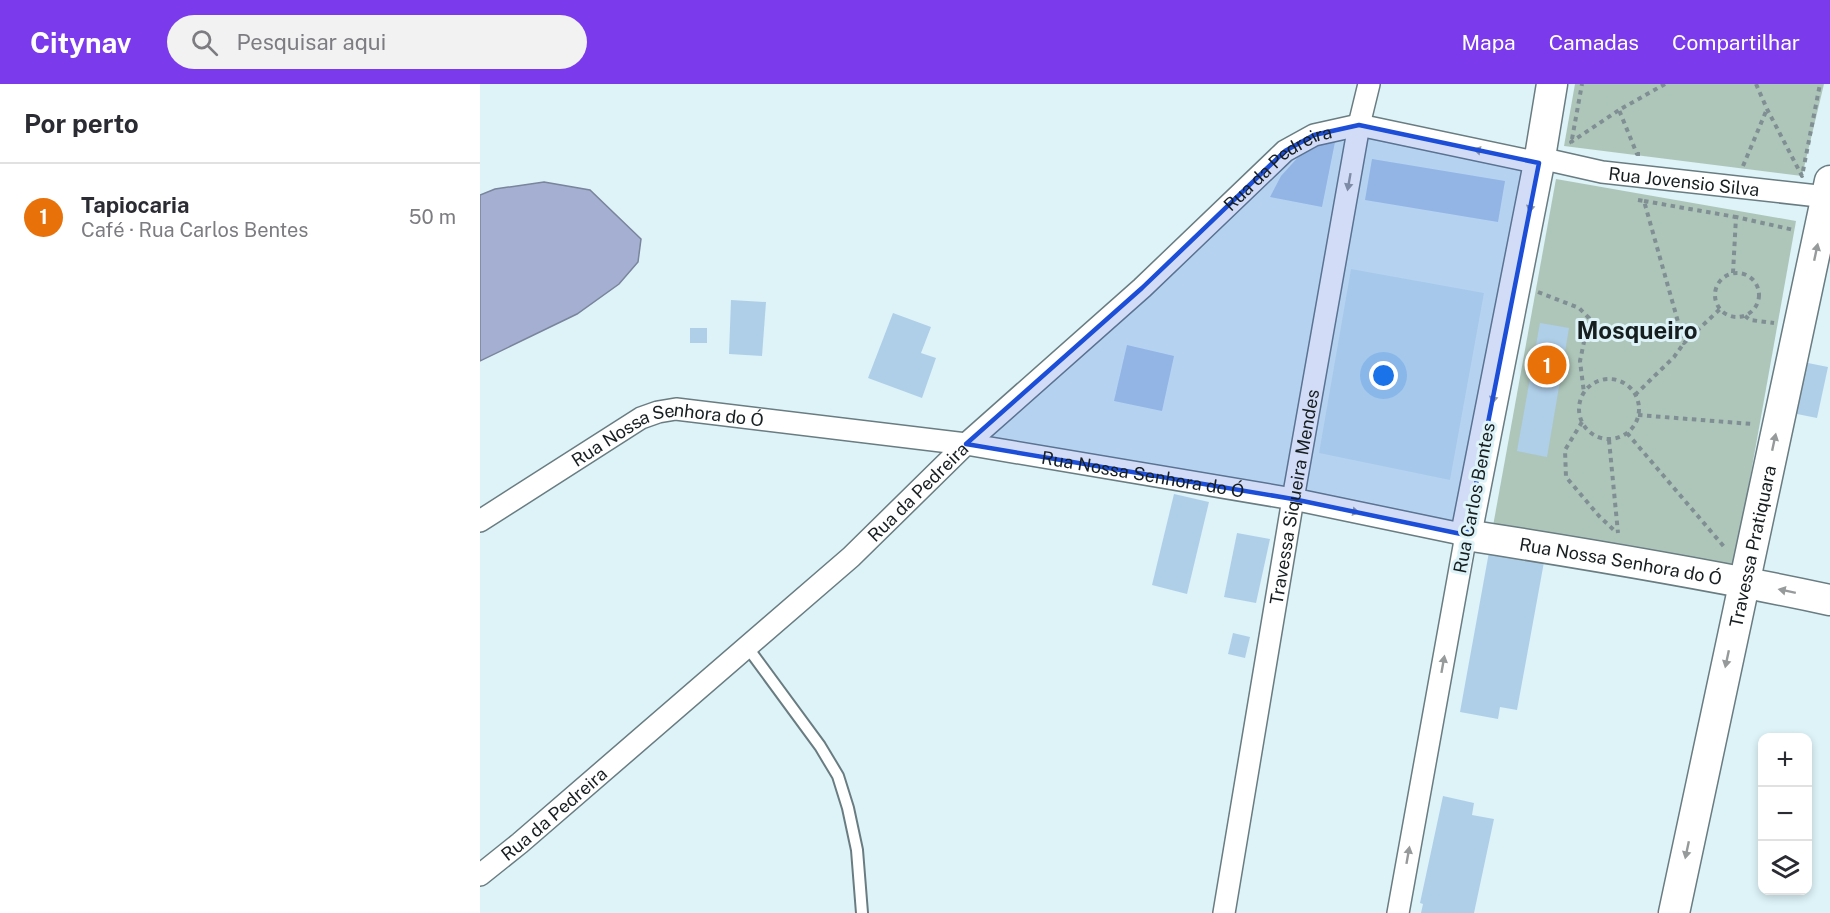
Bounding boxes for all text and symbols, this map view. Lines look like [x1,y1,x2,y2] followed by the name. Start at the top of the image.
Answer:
[167,15,587,69] search box
[30,26,131,59] text: Citynav
[188,26,221,59] icon: search
[236,29,386,55] text: Pesquisar aqui
[1462,30,1516,55] text: Mapa
[1549,30,1639,55] text: Camadas
[1672,30,1800,55] text: Compartilhar
[24,108,139,139] text: Por perto
[1219,121,1334,215] street label: Rua da Pedreira
[1473,145,1491,155] one-way arrow
[1607,162,1761,200] street label: Rua Jovensio Silva
[1344,173,1353,192] one-way arrow
[81,192,189,218] text: Tapiocaria
[1526,194,1535,213] one-way arrow
[39,205,48,229] text: 1
[409,205,456,229] text: 50 m
[81,218,308,242] text: Café · Rua Carlos Bentes
[1811,242,1821,261] one-way arrow
[1577,316,1697,344] district label: Mosqueiro
[1528,342,1566,388] pin: 1
[1369,361,1398,390] your location
[1489,386,1498,405] one-way arrow
[1265,388,1323,606] street label: Travessa Siqueira Mendes
[567,398,765,470] street label: Rua Nossa Senhora do Ó
[1449,421,1499,575] street label: Rua Carlos Bentes
[1770,433,1779,452] one-way arrow
[863,438,972,545] street label: Rua da Pedreira
[1040,446,1246,501] street label: Rua Nossa Senhora do Ó
[1725,463,1780,629] street label: Travessa Pratiquara
[1341,507,1360,516] one-way arrow
[1518,533,1724,589] street label: Rua Nossa Senhora do Ó
[1778,585,1796,595] one-way arrow
[1722,650,1732,669] one-way arrow
[1439,654,1448,673] one-way arrow
[1758,733,1812,895] map controls
[1758,733,1812,787] button: +
[497,762,611,865] street label: Rua da Pedreira
[1758,787,1812,841] button: −
[1682,841,1691,860] one-way arrow
[1758,841,1812,895] button: layers
[1404,846,1413,865] one-way arrow

